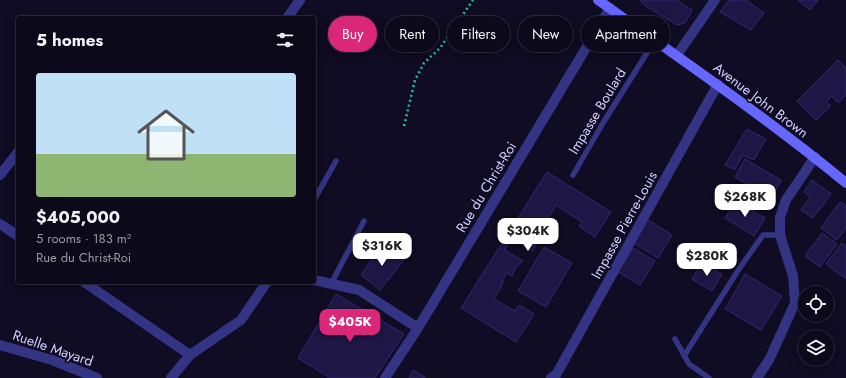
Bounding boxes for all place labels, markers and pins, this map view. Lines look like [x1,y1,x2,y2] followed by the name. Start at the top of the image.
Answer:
[717,184,773,218] pin: $268K
[500,218,556,252] pin: $304K
[354,233,410,267] pin: $316K
[679,243,735,277] pin: $280K
[322,309,378,343] pin: $405K

